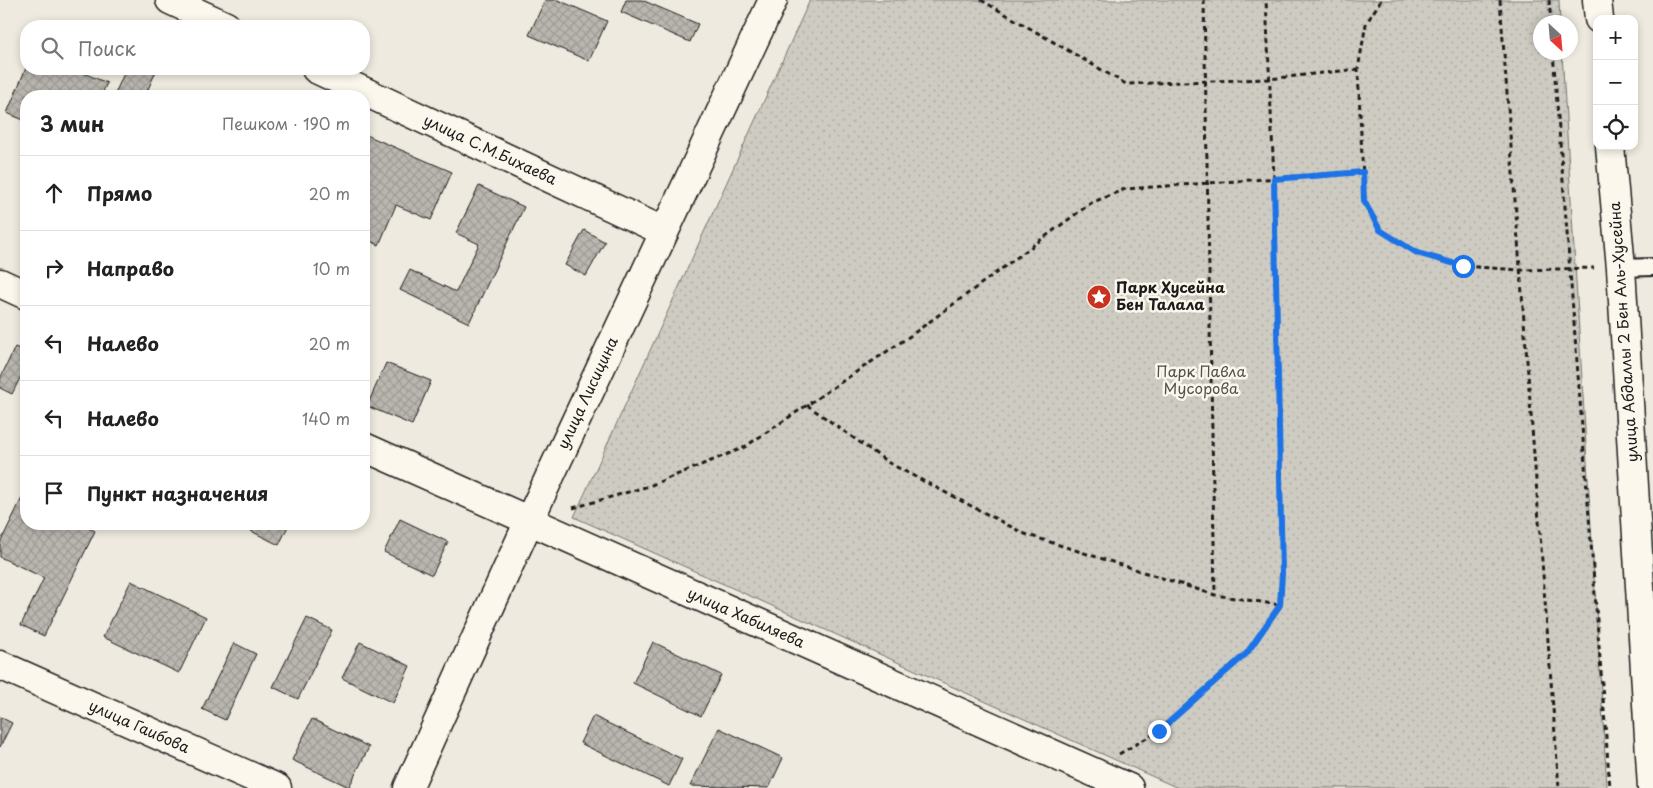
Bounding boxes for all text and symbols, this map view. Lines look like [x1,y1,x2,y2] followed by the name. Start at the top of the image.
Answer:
[1533,15,1578,60] north arrow
[1593,15,1638,150] map controls
[1593,15,1638,60] button: +
[20,20,370,75] search box
[38,34,66,62] icon: search
[78,34,136,62] text: Поиск
[1593,60,1638,105] button: −
[1593,105,1638,150] button: locate
[40,107,104,139] text: 3 мин
[420,108,562,190] street label: улица С.М.Бихаева
[222,111,350,135] text: Пешком · 190 m
[40,179,68,207] icon: ahead
[87,179,152,207] text: Прямо
[309,181,350,205] text: 20 m
[1602,200,1643,463] street label: улица Абдаллы 2 Бен Аль-Хусейна
[40,254,68,282] icon: right
[87,254,174,282] text: Направо
[1452,255,1475,278] route start
[313,256,350,280] text: 10 m
[1116,275,1225,315] place label: Парк Хусейна Бен Талала
[1086,284,1112,310] place icon: Парк Хусейна Бен Талала
[40,329,68,357] icon: left
[87,329,159,357] text: Налево
[309,331,350,355] text: 20 m
[551,332,623,452] street label: улица Лисицина
[1156,359,1246,399] park label: Парк Павла Мусорова
[40,404,68,432] icon: left
[87,404,159,432] text: Налево
[302,406,350,430] text: 140 m
[40,479,68,507] icon: arrive
[87,479,268,507] text: Пункт назначения
[684,580,810,653] street label: улица Хабиляева
[85,693,194,758] street label: улица Гаибова
[1148,720,1171,743] route end

